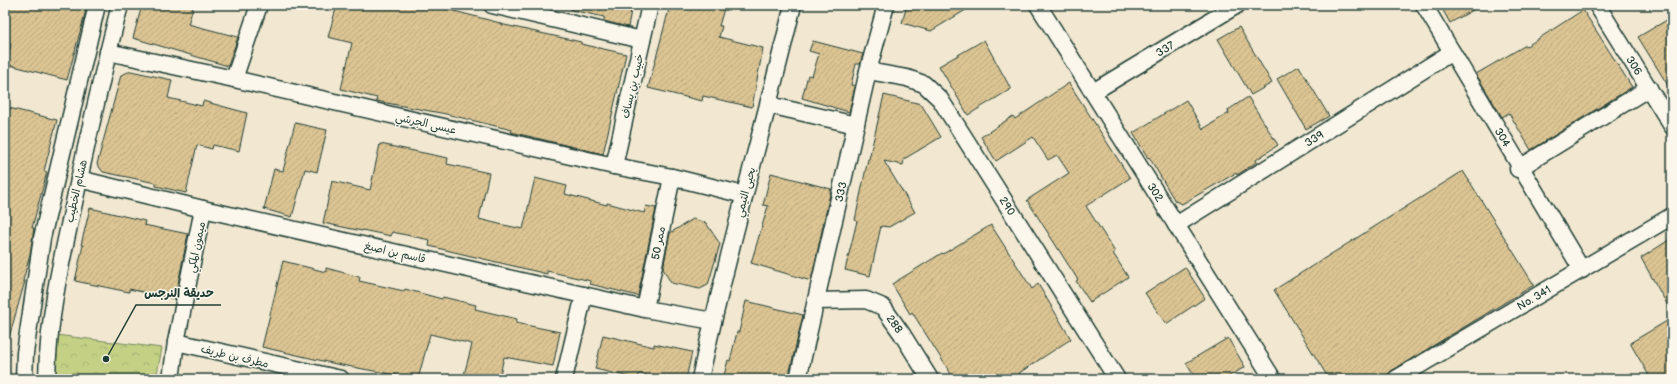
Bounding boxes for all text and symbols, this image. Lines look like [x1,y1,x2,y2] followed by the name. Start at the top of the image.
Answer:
[1154,38,1177,59] street label: 337
[619,52,647,120] street label: خبيب بن يساف
[1623,54,1645,78] street label: 306
[393,110,458,141] street label: عيسى الجرشي
[1492,126,1513,150] street label: 304
[1302,128,1326,150] street label: 339
[63,158,92,224] street label: هشام الخطيب
[733,166,762,220] street label: يحيى التيمي
[832,180,850,203] street label: 333
[1144,181,1166,205] street label: 302
[996,194,1018,218] street label: 290
[185,220,212,275] street label: ميمون المكي
[649,225,668,261] street label: ممر 50
[362,239,427,268] street label: قاسم بن اصبغ
[136,281,221,305] callout: حديقة النرجس
[1515,283,1553,313] street label: No. 341
[144,286,214,301] text: حديقة النرجس
[884,312,905,336] street label: 288
[199,342,270,372] street label: مطرف بن طريف

